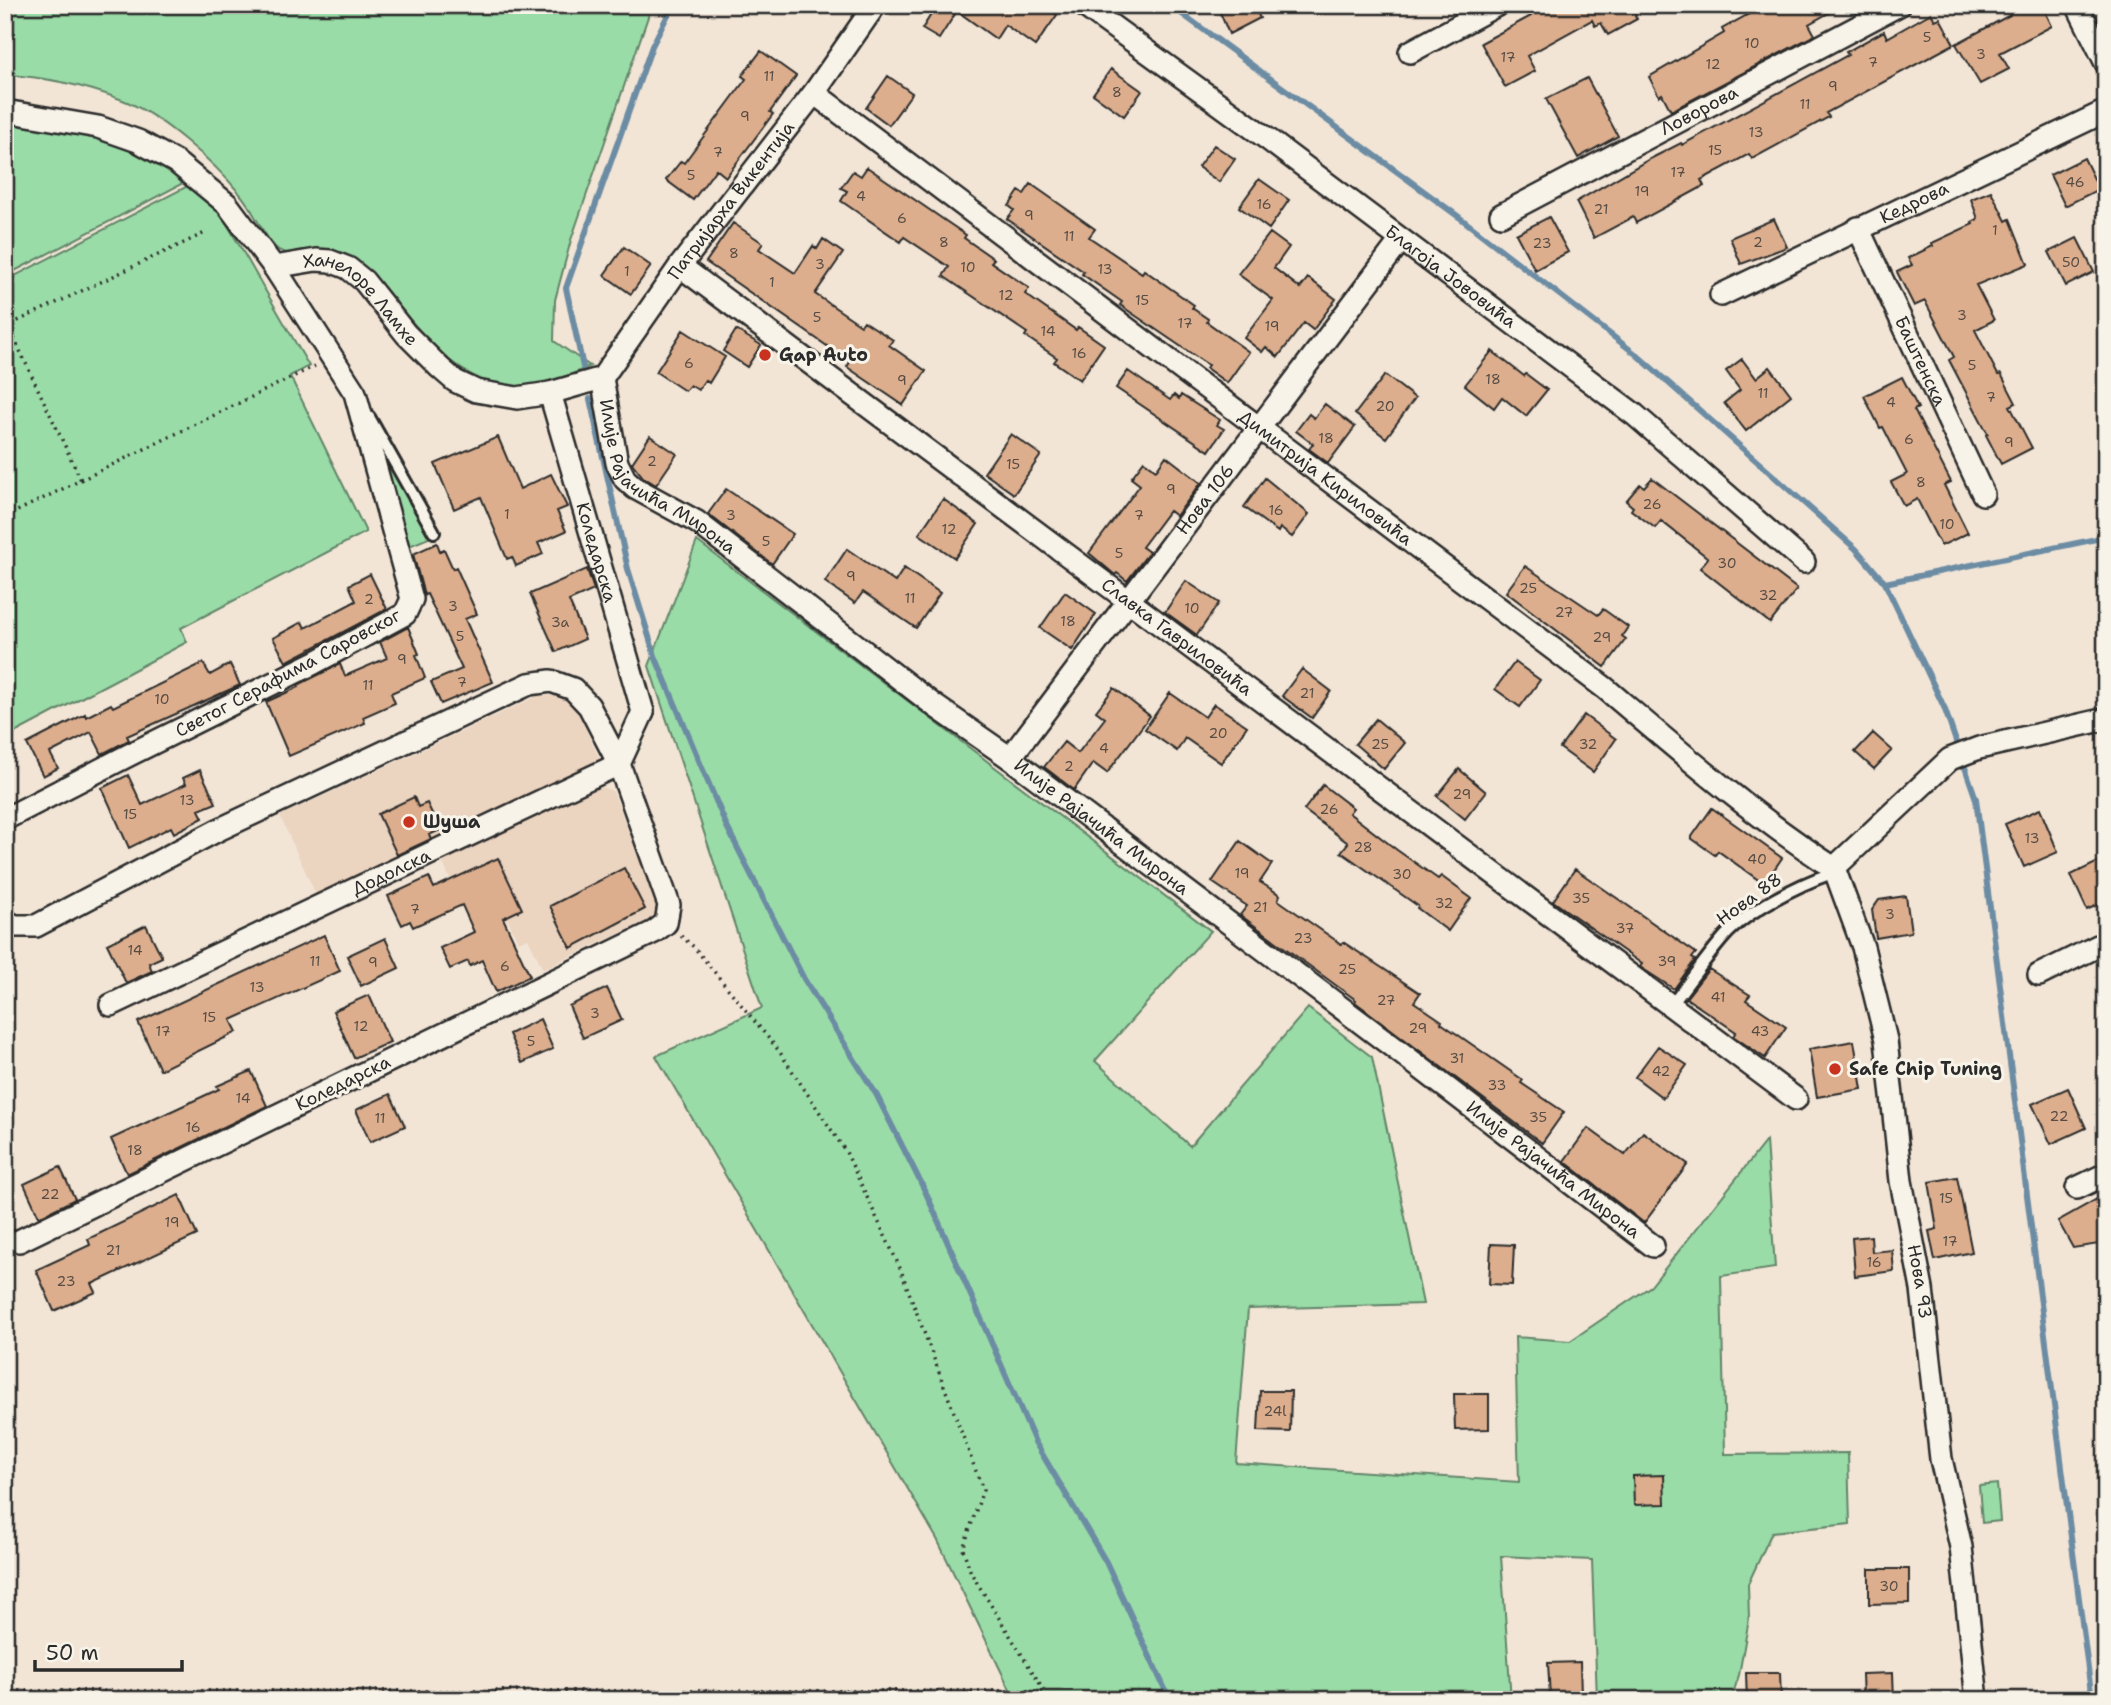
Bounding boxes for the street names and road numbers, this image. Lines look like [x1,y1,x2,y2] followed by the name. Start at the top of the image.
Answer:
[1656,80,1742,141] street label: Ловорова
[662,116,800,284] street label: Патријарха Викентија
[1876,176,1953,229] street label: Кедрова
[1380,219,1521,334] street label: Благоја Јововића
[301,248,423,351] street label: Ханелоре Ламхе
[1889,312,1952,410] street label: Баштенска
[594,397,741,560] street label: Илије Рајачића Мирона
[1234,404,1417,551] street label: Димитрија Кириловића
[1171,459,1240,540] street label: Нова 106
[571,500,622,605] street label: Коледарска
[1096,573,1257,701] street label: Славка Гавриловића
[171,603,405,743] street label: Светог Серафима Саровског
[1009,753,1194,901] street label: Илије Рајачића Мирона
[348,843,434,901] street label: Додолска
[1711,867,1787,931] street label: Нова 88
[291,1050,395,1116] street label: Коледарска
[1461,1095,1645,1244] street label: Илије Рајачића Мирона
[1902,1242,1937,1320] street label: Нова 93

